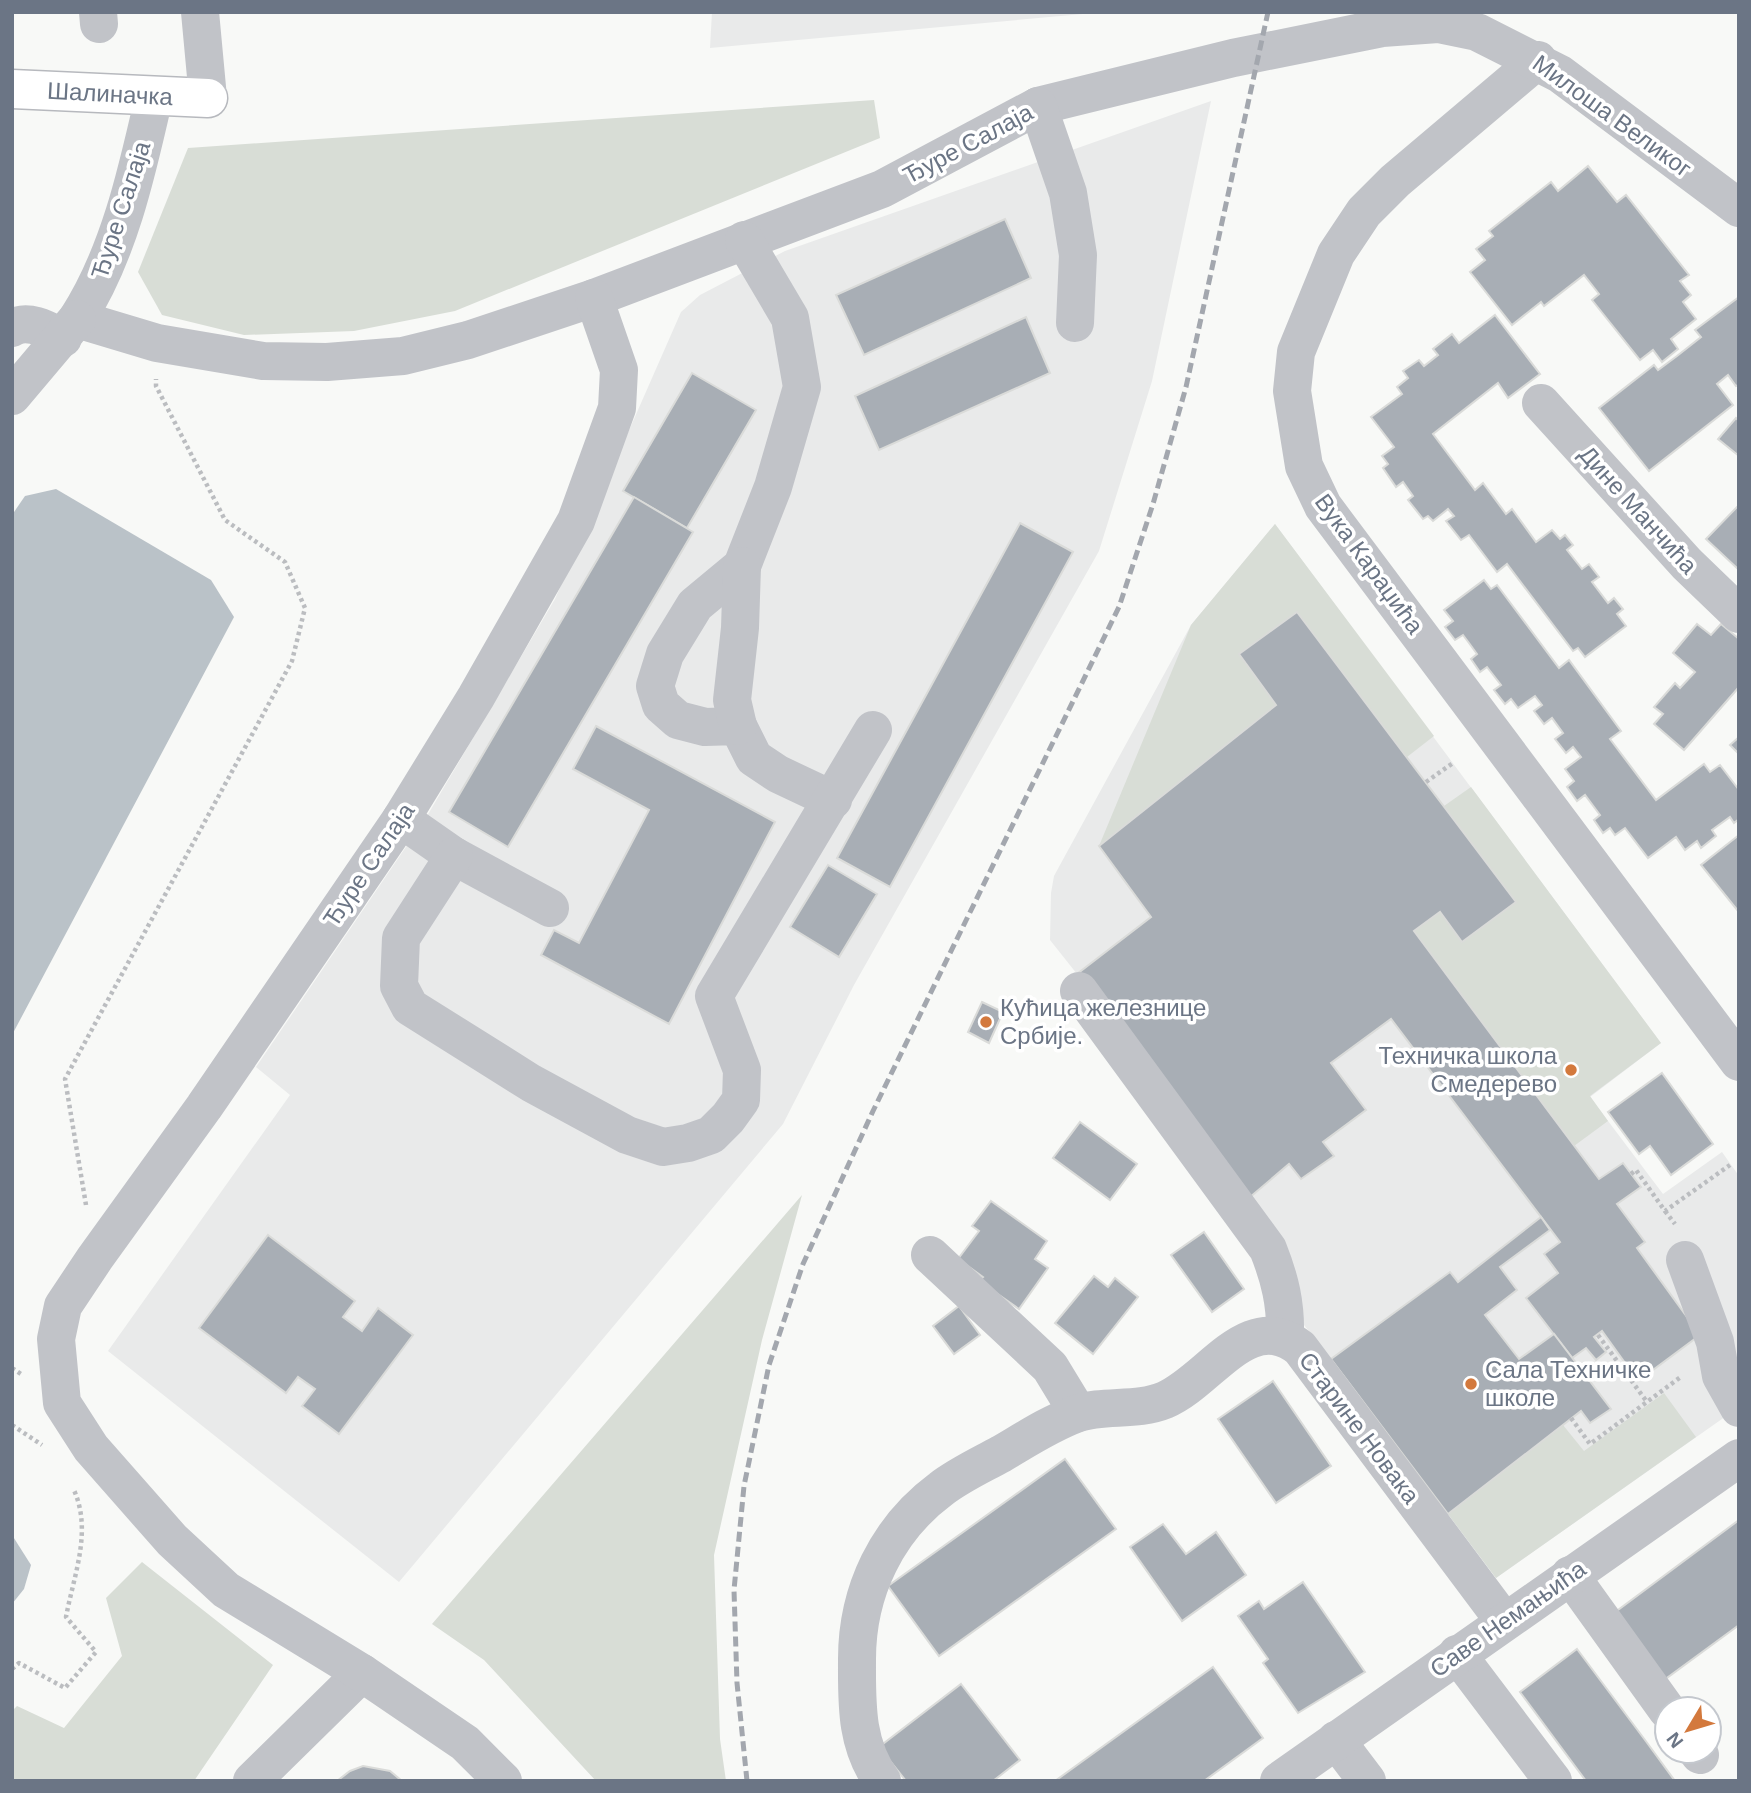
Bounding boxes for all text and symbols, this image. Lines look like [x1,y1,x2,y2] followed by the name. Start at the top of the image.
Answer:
[1528,49,1697,182] street label: Милоша Великог
[47,77,174,110] street label: Шалиначка
[898,98,1038,189] street label: Ђуре Салаја
[86,137,156,282] street label: Ђуре Салаја
[1574,440,1703,580] street label: Дине Манчића
[1310,489,1430,639] street label: Вука Караџића
[317,797,420,931] street label: Ђуре Салаја
[1000,994,1206,1049] place label: Кућица железнице Србије.
[978,1014,994,1030] marker: Кућица железнице Србије.
[1378,1042,1558,1097] place label: Техничка школа Смедерево
[1563,1062,1579,1078] marker: Техничка школа Смедерево
[1294,1347,1425,1509] street label: Старине Новака
[1485,1356,1651,1411] place label: Сала Техничке школе
[1463,1376,1479,1392] marker: Сала Техничке школе
[1425,1555,1591,1682] street label: Саве Немањића
[1653,1695,1723,1765] north arrow
[1662,1728,1687,1752] text: N

